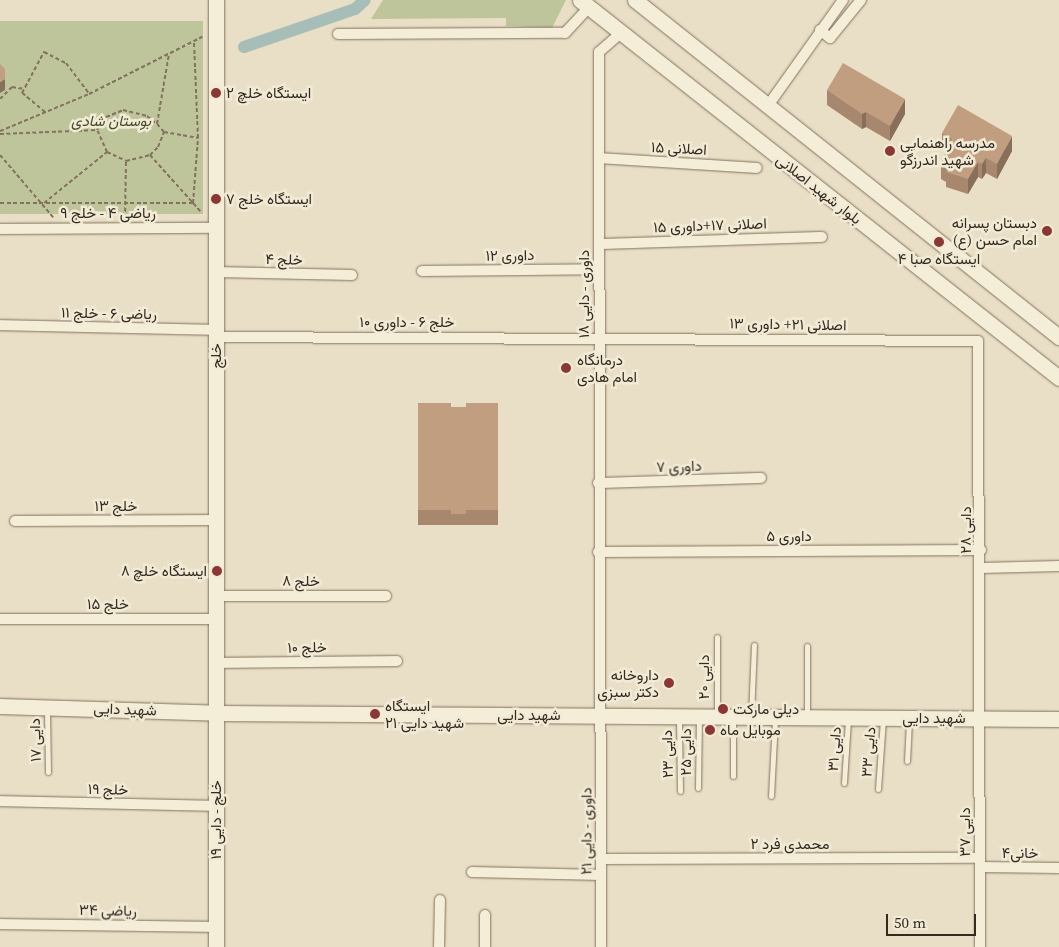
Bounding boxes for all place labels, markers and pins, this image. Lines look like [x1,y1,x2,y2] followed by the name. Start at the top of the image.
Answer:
[226,84,311,102] place label: ایستگاه خلچ ۲
[210,87,222,99] marker: ایستگاه خلچ ۲
[900,133,995,168] place label: مدرسه راهنمایی شهید اندرزگو
[884,145,896,157] marker: مدرسه راهنمایی شهید اندرزگو
[226,190,312,208] place label: ایستگاه خلج ۷
[210,193,222,205] marker: ایستگاه خلج ۷
[952,213,1037,248] place label: دبستان پسرانه امام حسن (ع)
[1041,225,1053,237] marker: دبستان پسرانه امام حسن (ع)
[933,236,945,248] marker: ایستگاه صبا ۴
[898,250,980,268] place label: ایستگاه صبا ۴
[577,350,637,385] place label: درمانگاه امام هادی
[559,361,573,375] marker: درمانگاه امام هادی
[121,562,207,580] place label: ایستگاه خلچ ۸
[211,565,223,577] marker: ایستگاه خلچ ۸
[597,665,659,700] place label: داروخانه دکتر سبزی
[663,677,675,689] marker: داروخانه دکتر سبزی
[385,696,464,731] place label: ایستگاه شهید دایی ۲۱
[733,700,799,718] place label: دیلی مارکت
[717,703,729,715] marker: دیلی مارکت
[369,708,381,720] marker: ایستگاه شهید دایی ۲۱
[720,721,781,739] place label: موبایل ماه
[704,724,716,736] marker: موبایل ماه

